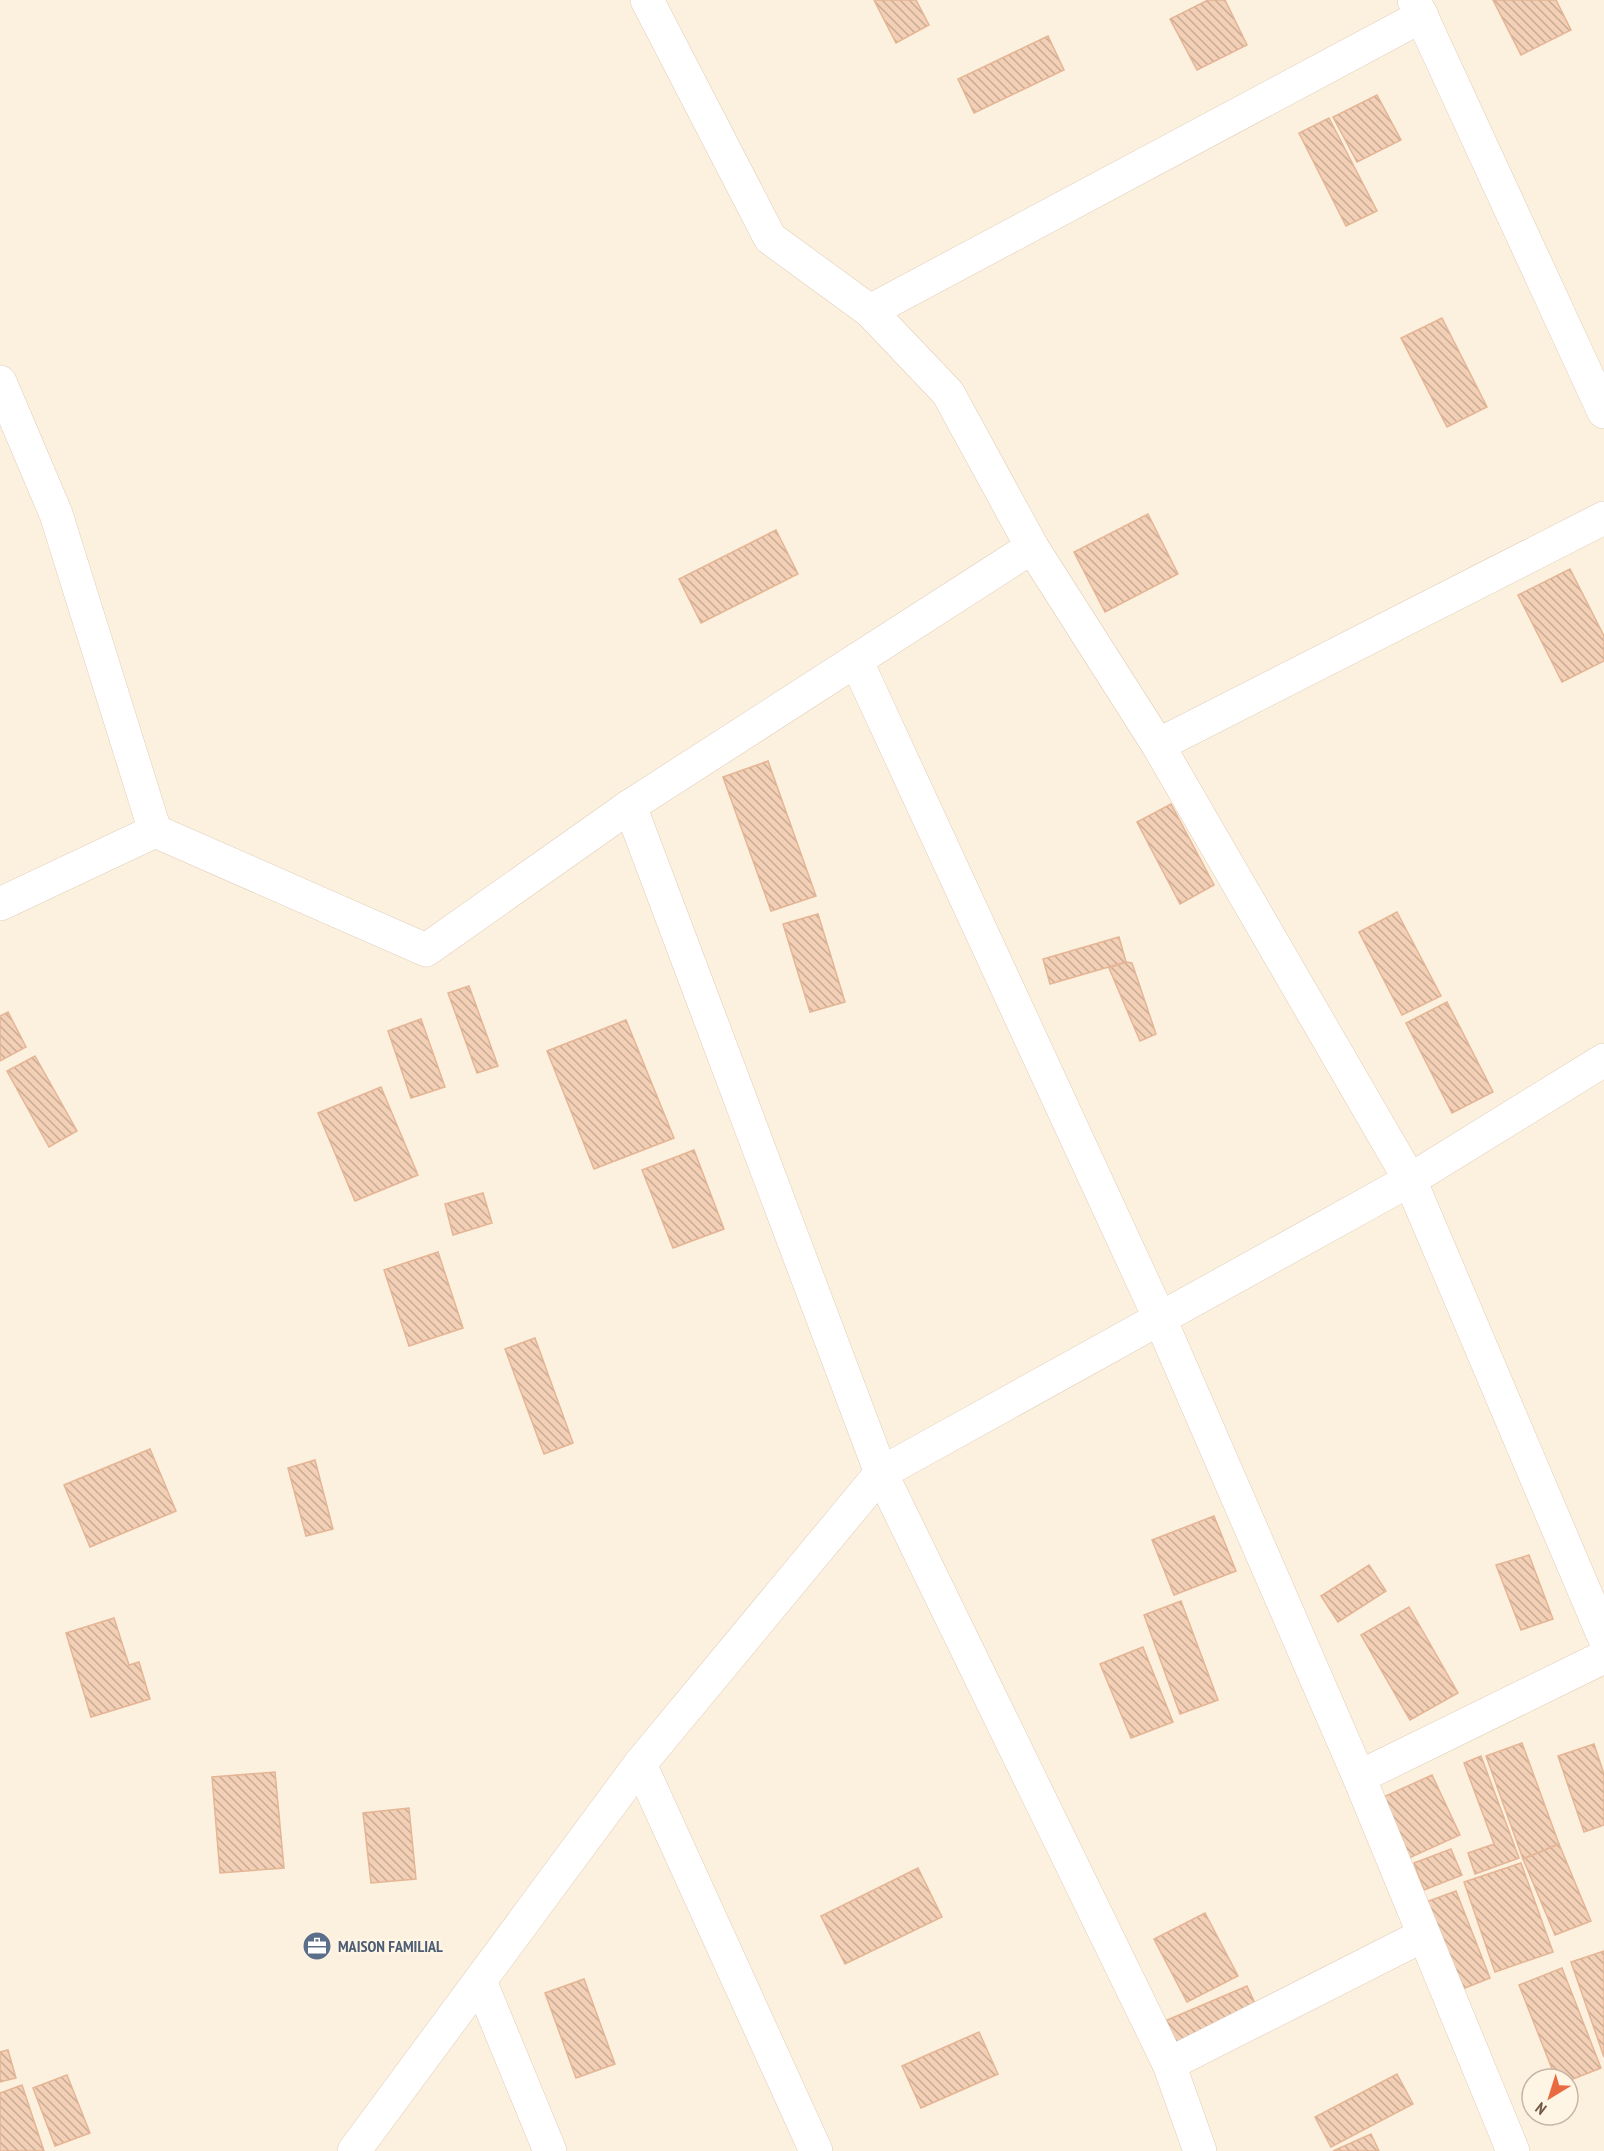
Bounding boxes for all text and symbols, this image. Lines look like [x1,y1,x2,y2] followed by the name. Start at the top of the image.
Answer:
[301,1930,333,1962] office icon: MAISON FAMILIAL
[338,1936,443,1956] place label: MAISON FAMILIAL
[1520,2067,1580,2127] north arrow
[1531,2098,1550,2119] text: N

